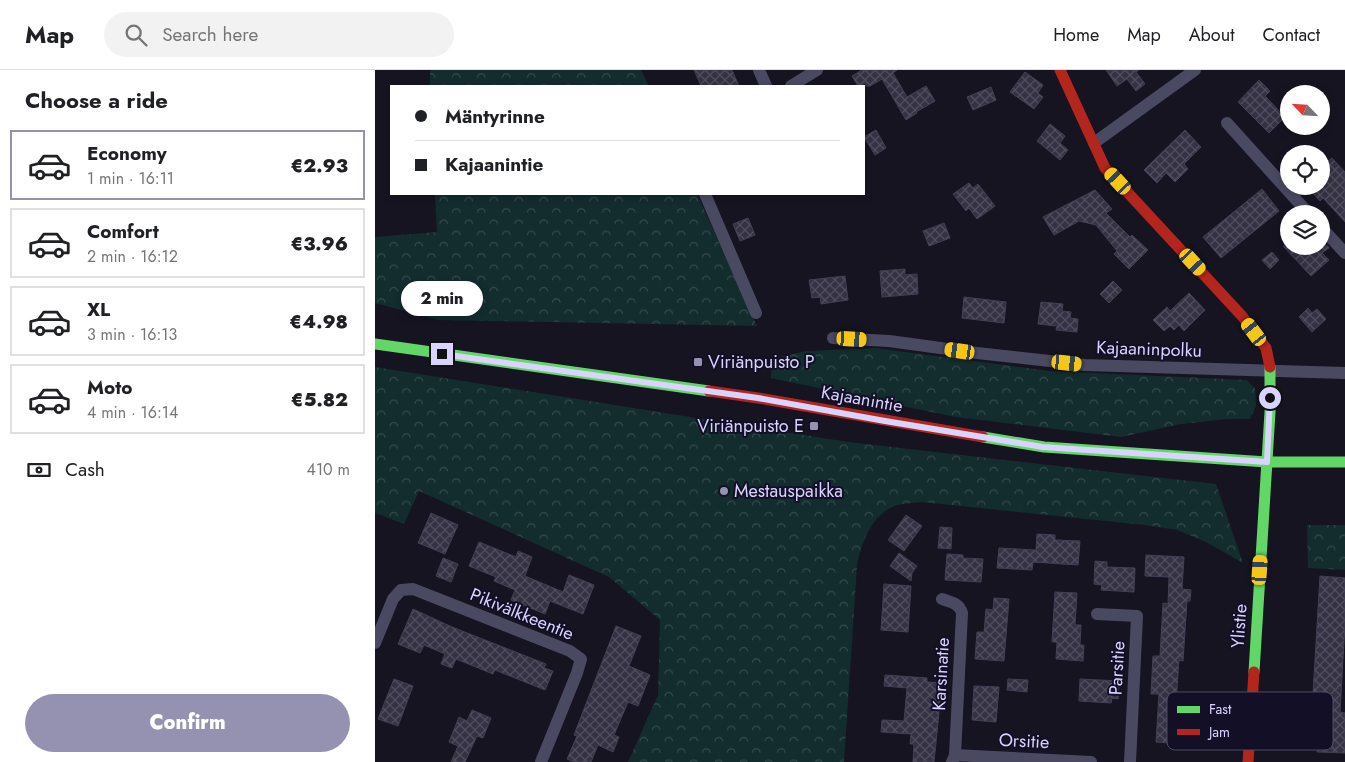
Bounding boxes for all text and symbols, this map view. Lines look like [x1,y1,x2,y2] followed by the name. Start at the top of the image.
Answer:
[104,12,454,57] search box
[25,17,74,52] text: Map
[122,21,150,49] icon: search
[162,21,258,48] text: Search here
[1053,22,1099,48] text: Home
[1127,22,1161,48] text: Map
[1189,22,1234,48] text: About
[1262,22,1320,48] text: Contact
[25,84,168,116] text: Choose a ride
[1280,85,1330,135] north arrow
[1280,85,1330,255] map controls
[445,103,545,130] text: Mäntyrinne
[87,140,167,167] text: Economy
[27,143,72,188] icon: car
[1280,145,1330,195] button: locate
[445,151,543,178] text: Kajaanintie
[290,152,348,179] text: €2.93
[1102,165,1133,197] car
[87,167,174,190] text: 1 min · 16:11
[1280,205,1330,255] button: layers
[87,218,159,245] text: Comfort
[27,221,72,266] icon: car
[290,230,348,257] text: €3.96
[87,245,178,268] text: 2 min · 16:12
[1177,246,1208,278] car
[401,282,483,316] callout: 2 min
[421,287,463,310] text: 2 min
[87,296,110,323] text: XL
[27,299,72,344] icon: car
[289,308,348,335] text: €4.98
[1238,316,1269,348] car
[87,323,177,346] text: 3 min · 16:13
[836,331,867,347] car
[1096,334,1202,364] street label: Kajaaninpolku
[944,341,975,361] car
[431,343,453,365] route end
[708,349,815,375] place label: Viriänpuisto P
[1051,354,1082,372] car
[692,356,704,368] marker: Viriänpuisto P
[87,374,132,401] text: Moto
[27,377,72,422] icon: car
[819,379,905,419] street label: Kajaanintie
[291,386,348,413] text: €5.82
[1259,387,1281,409] route start
[87,401,178,424] text: 4 min · 16:14
[697,413,804,439] place label: Viriänpuisto E
[808,420,820,432] marker: Viriänpuisto E
[25,456,53,484] icon: cash
[65,456,105,483] text: Cash
[307,458,350,481] text: 410 m
[734,478,843,504] place label: Mestauspaikka
[718,485,730,497] marker: Mestauspaikka
[1251,555,1268,585] car
[466,581,578,647] street label: Pikivälkkeentie
[1224,603,1254,649] street label: Ylistie
[926,637,956,711] street label: Karsinatie
[1103,640,1131,696] street label: Parsitie
[1167,692,1333,750] legend
[25,694,350,752] button: Confirm
[1209,699,1232,719] text: Fast
[1207,722,1230,742] text: Jam
[998,727,1050,755] street label: Orsitie

